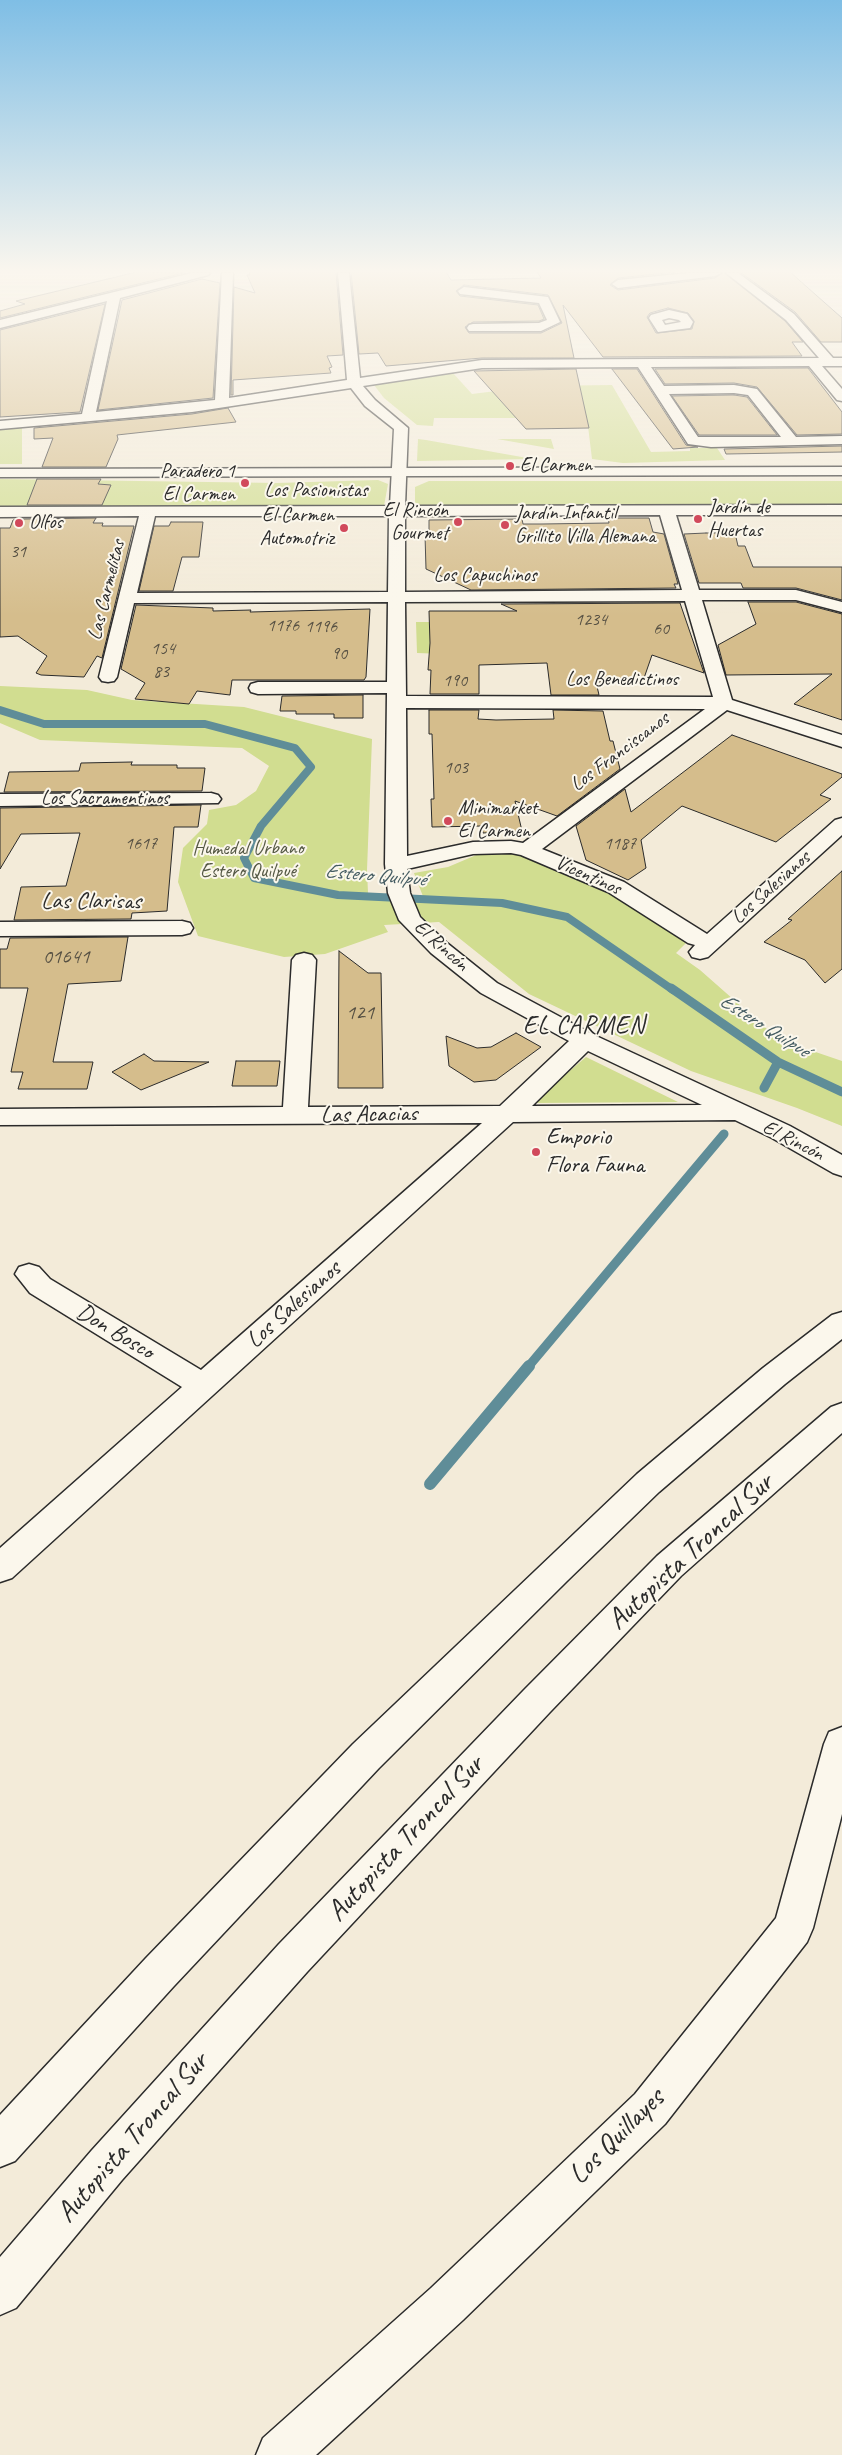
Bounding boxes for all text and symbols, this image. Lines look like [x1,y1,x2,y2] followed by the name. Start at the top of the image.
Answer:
[520,454,592,478] place label: El Carmen
[160,460,235,507] place label: Paradero 1 El Carmen
[504,460,516,472] marker: El Carmen
[239,477,251,489] marker: Paradero 1 El Carmen
[264,479,368,503] street label: Los Pasionistas
[708,496,770,543] place label: Jardín de Huertas
[383,499,448,546] place label: El Rincón Gourmet
[515,502,655,549] place label: Jardín Infantil Grillito Villa Alemana
[260,504,334,551] place label: El Carmen Automotriz
[29,511,62,535] place label: Olfos
[692,513,704,525] marker: Jardín de Huertas
[452,516,464,528] marker: El Rincón Gourmet
[13,517,25,529] marker: Olfos
[499,519,511,531] marker: Jardín Infantil Grillito Villa Alemana
[338,522,350,534] marker: El Carmen Automotriz
[83,537,131,643] street label: Las Carmelitas
[10,541,26,563] house number: 31
[433,564,537,588] street label: Los Capuchinos
[575,609,607,631] house number: 1234
[267,615,299,637] house number: 1176
[305,616,337,638] house number: 1196
[653,618,669,640] house number: 60
[151,638,175,660] house number: 154
[331,643,347,665] house number: 90
[153,661,169,683] house number: 83
[566,668,678,692] street label: Los Benedictinos
[443,670,467,692] house number: 190
[566,707,674,797] street label: Los Franciscanos
[444,757,468,779] house number: 103
[41,787,169,811] street label: Los Sacramentinos
[458,797,537,844] place label: Minimarket El Carmen
[442,815,454,827] marker: Minimarket El Carmen
[125,833,157,855] house number: 1617
[604,833,636,855] house number: 1187
[192,837,304,884] park label: Humedal Urbano Estero Quilpué
[727,846,815,930] street label: Los Salesianos
[551,851,625,901] street label: Vicentinos
[324,859,426,893] water label: Estero Quilpué
[41,888,141,916] street label: Las Clarisas
[409,915,473,977] street label: El Rincón
[42,944,90,970] house number: 01641
[715,989,813,1063] water label: Estero Quilpué
[346,1000,374,1026] house number: 121
[522,1011,646,1041] district label: EL CARMEN
[320,1100,418,1130] street label: Las Acacias
[758,1115,828,1167] street label: El Rincón
[546,1124,644,1180] place label: Emporio Flora Fauna
[530,1146,542,1158] marker: Emporio Flora Fauna
[241,1255,347,1355] street label: Los Salesianos
[71,1298,159,1366] street label: Don Bosco
[601,1466,781,1638] street label: Autopista Troncal Sur
[320,1749,492,1929] street label: Autopista Troncal Sur
[50,2046,216,2230] street label: Autopista Troncal Sur
[562,2082,672,2192] street label: Los Quillayes

